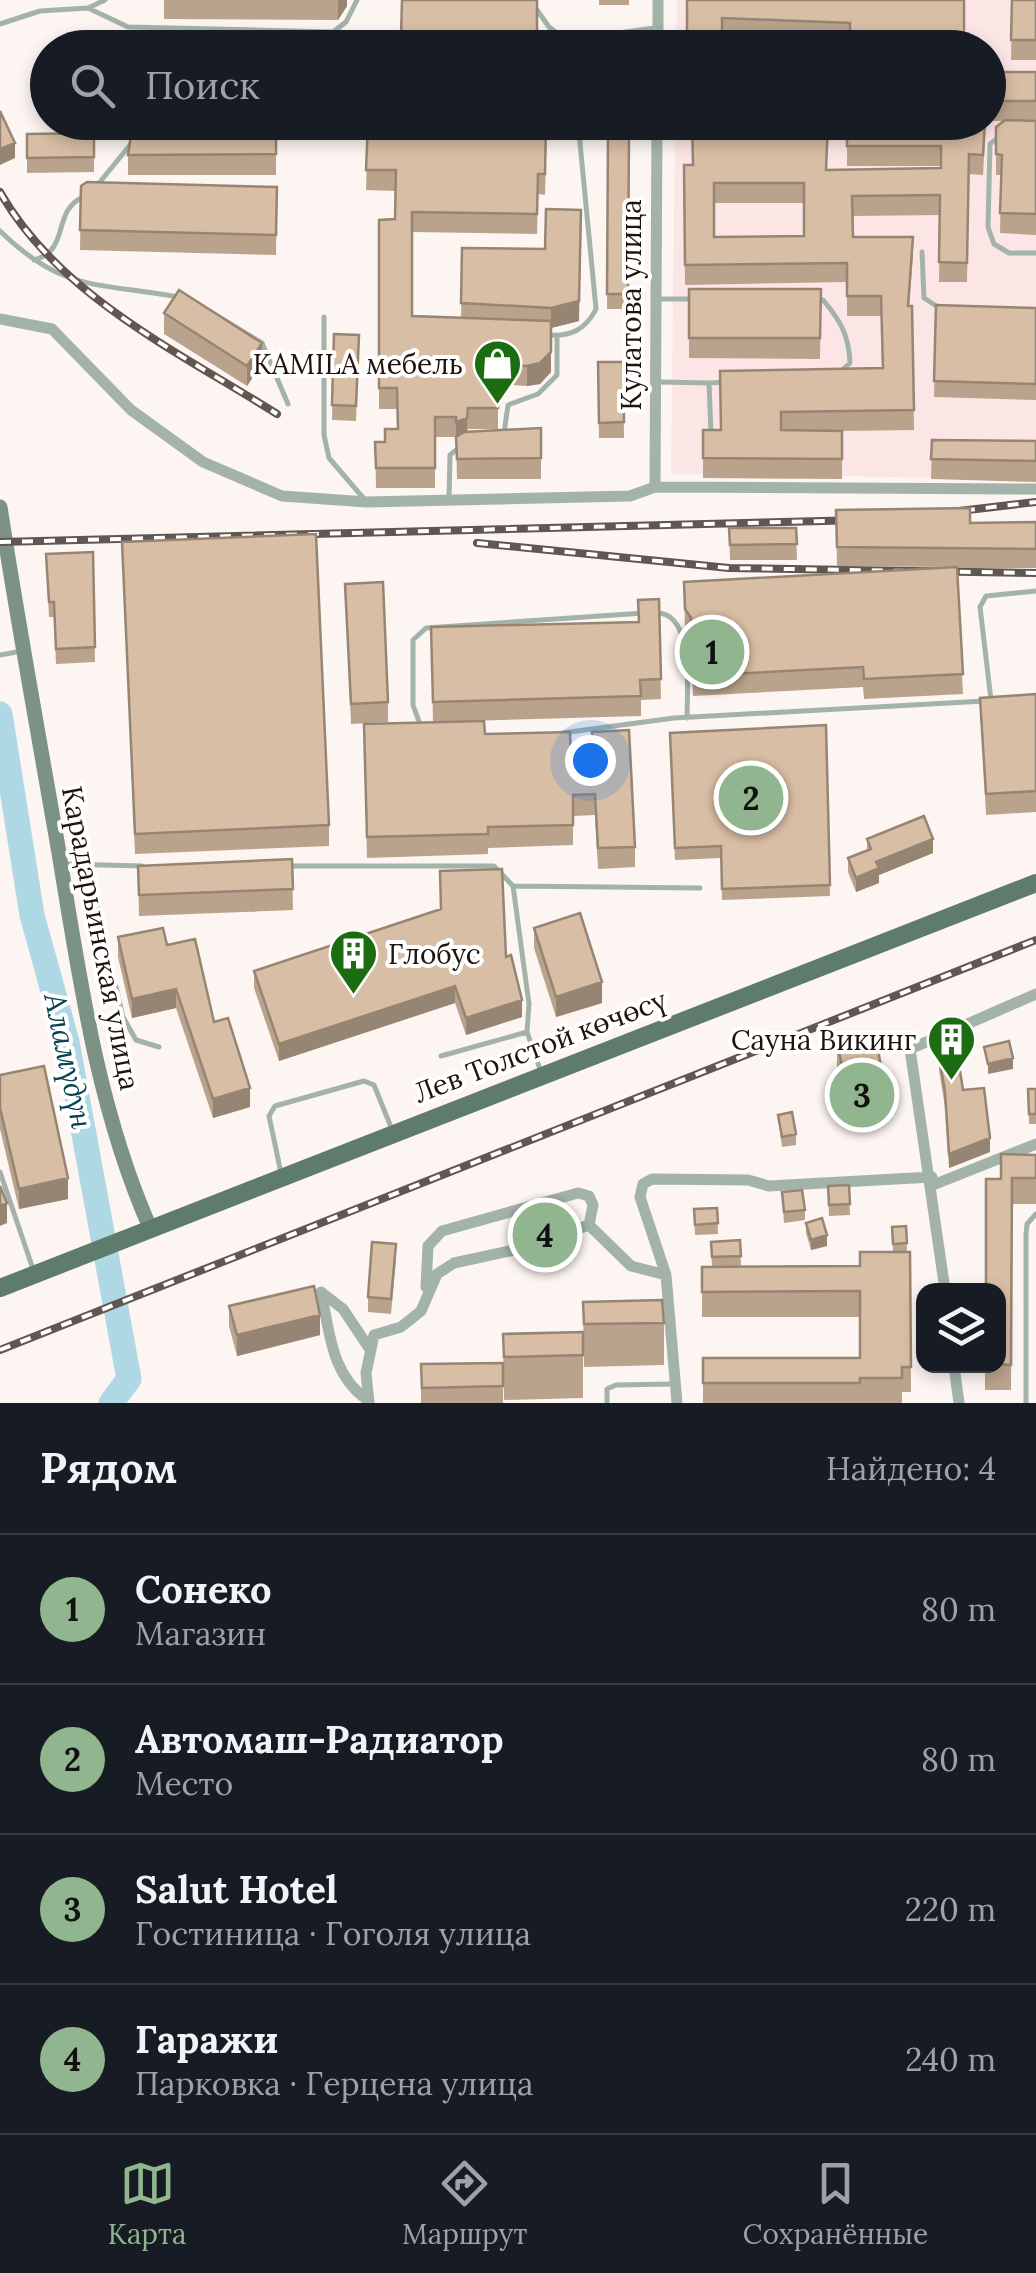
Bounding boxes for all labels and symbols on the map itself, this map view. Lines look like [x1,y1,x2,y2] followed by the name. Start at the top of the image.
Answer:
[613,199,649,411] street label: Кулатова улица
[472,338,524,406] shop icon: KAMILA мебель
[253,346,463,382] place label: KAMILA мебель
[680,614,744,690] pin: 1
[565,735,616,786] your location
[718,760,784,836] pin: 2
[54,783,148,1093] street label: Карадарьинская улица
[327,928,379,996] building icon: Глобус
[388,936,481,972] place label: Глобус
[408,981,672,1111] street label: Лев Толстой көчөсү
[36,988,102,1132] water label: Аламүдүн
[925,1014,977,1082] building icon: Сауна Викинг
[731,1022,916,1058] place label: Сауна Викинг
[830,1058,894,1132] pin: 3
[512,1198,578,1272] pin: 4

